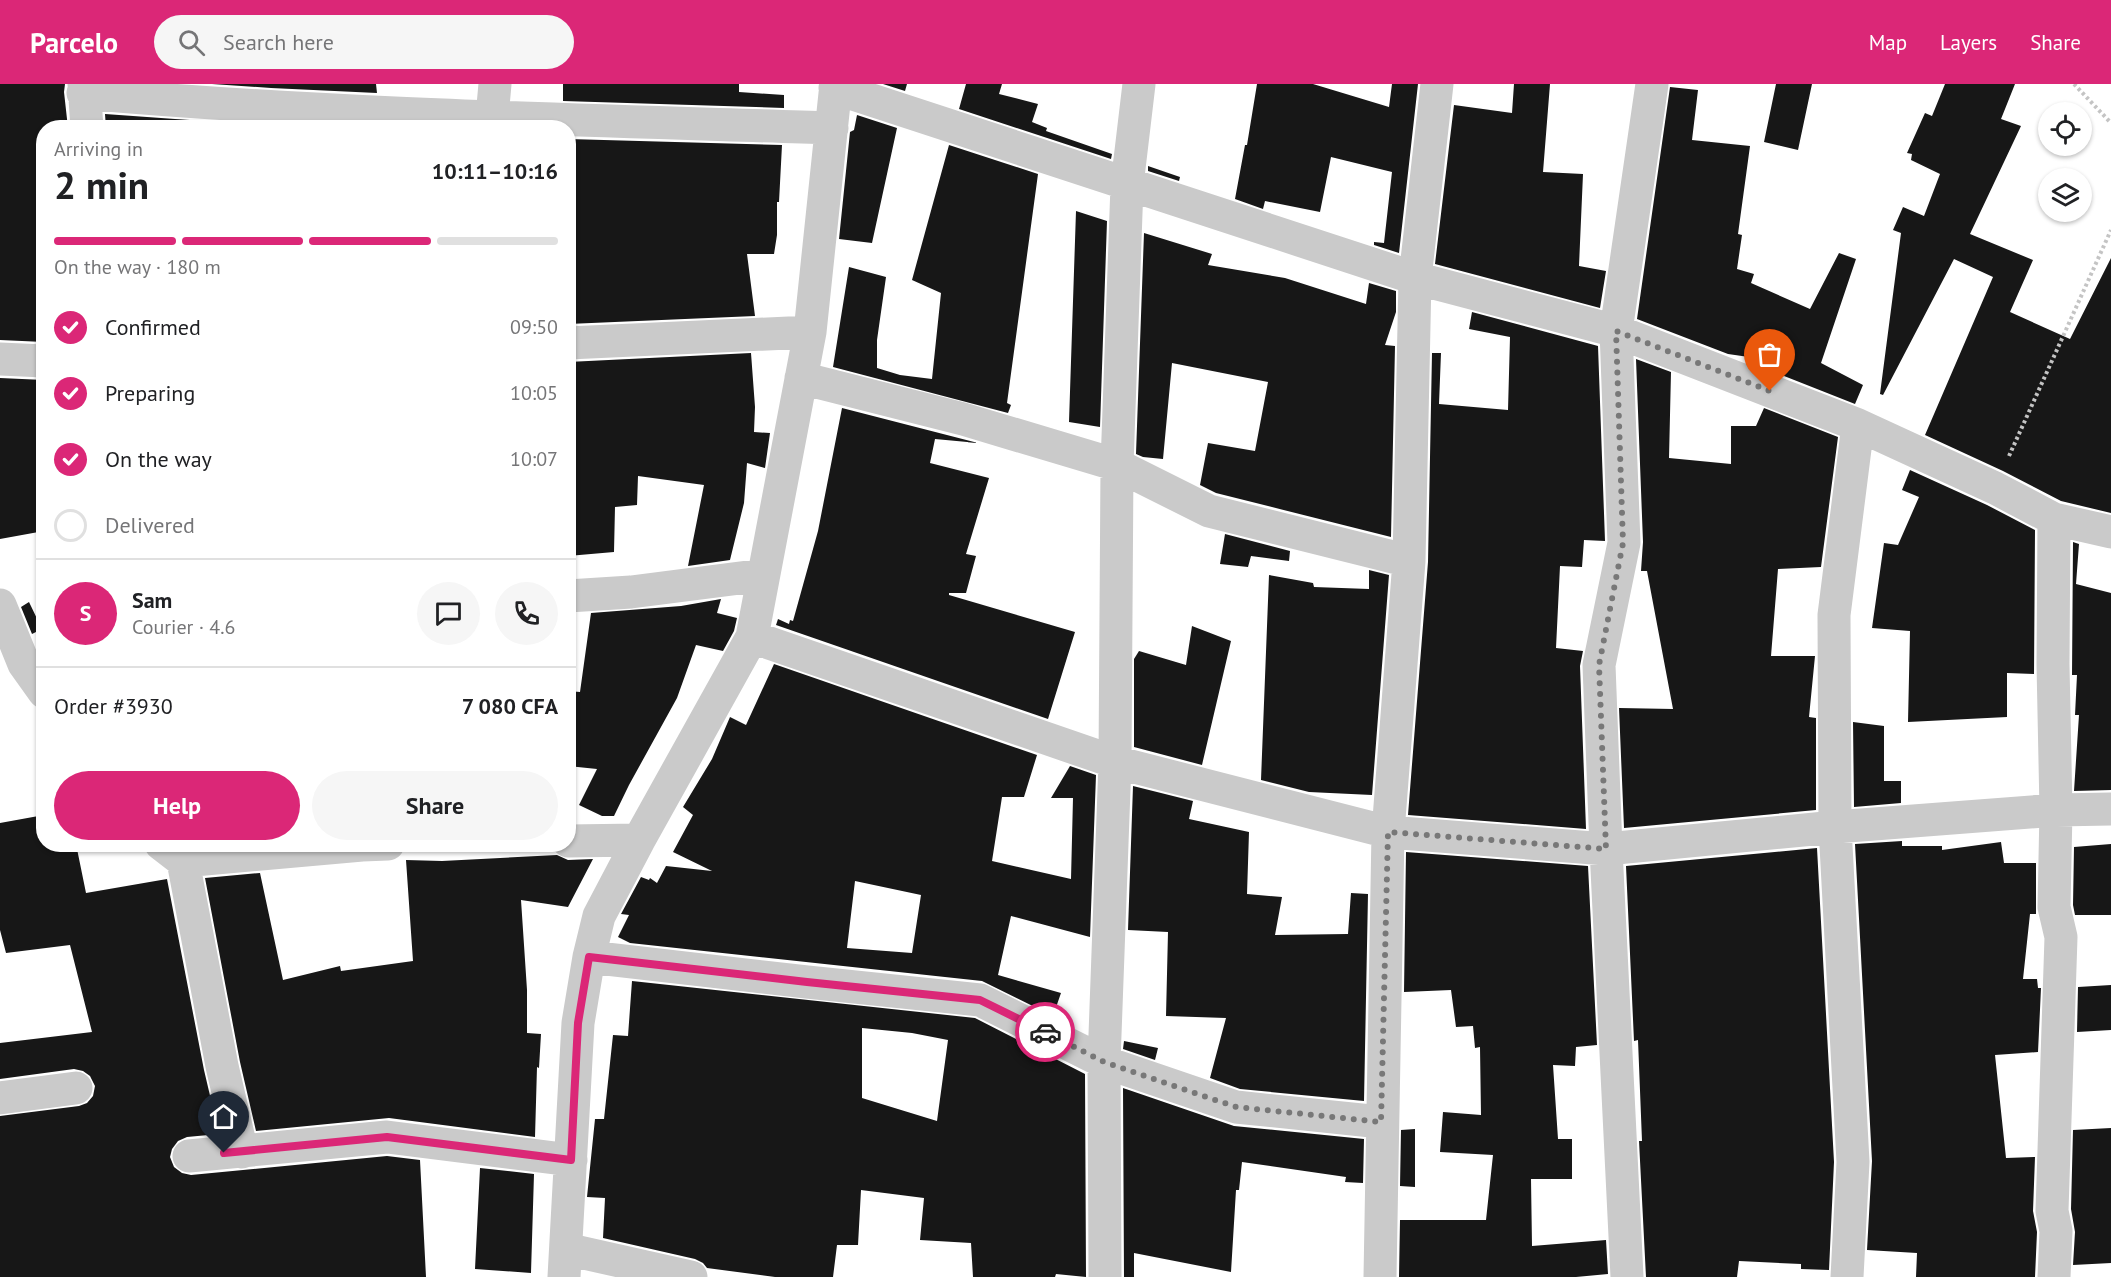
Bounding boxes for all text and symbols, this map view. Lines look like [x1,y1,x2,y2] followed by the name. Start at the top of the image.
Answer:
[154,15,574,69] search box
[30,24,118,61] text: Parcelo
[175,26,208,59] icon: search
[223,28,334,56] text: Search here
[1869,29,1907,56] text: Map
[1940,29,1997,56] text: Layers
[2030,29,2081,56] text: Share
[2038,102,2092,222] map controls
[2038,102,2092,156] button: locate
[54,136,143,162] text: Arriving in
[432,157,558,185] text: 10:11–10:16
[54,159,149,210] text: 2 min
[2038,168,2092,222] button: layers
[54,254,221,280] text: On the way · 180 m
[54,311,87,344] icon: check
[105,313,201,341] text: Confirmed
[510,314,558,340] text: 09:50
[1744,329,1795,391] pin
[1753,338,1786,371] icon: bag
[54,377,87,410] icon: check
[105,379,195,407] text: Preparing
[510,380,558,406] text: 10:05
[54,443,87,476] icon: check
[105,445,212,473] text: On the way
[510,446,558,472] text: 10:07
[105,511,195,539] text: Delivered
[417,582,480,645] button: chat
[495,582,558,645] button: phone
[132,586,172,614] text: Sam
[80,599,91,627] text: S
[132,614,235,640] text: Courier · 4.6
[54,692,173,720] text: Order #3930
[462,692,558,720] text: 7 080 CFA
[54,771,300,840] button: Help
[312,771,558,840] button: Share
[1015,1002,1075,1062] courier
[1029,1016,1062,1049] icon: car
[198,1091,249,1153] pin
[207,1100,240,1133] icon: home

